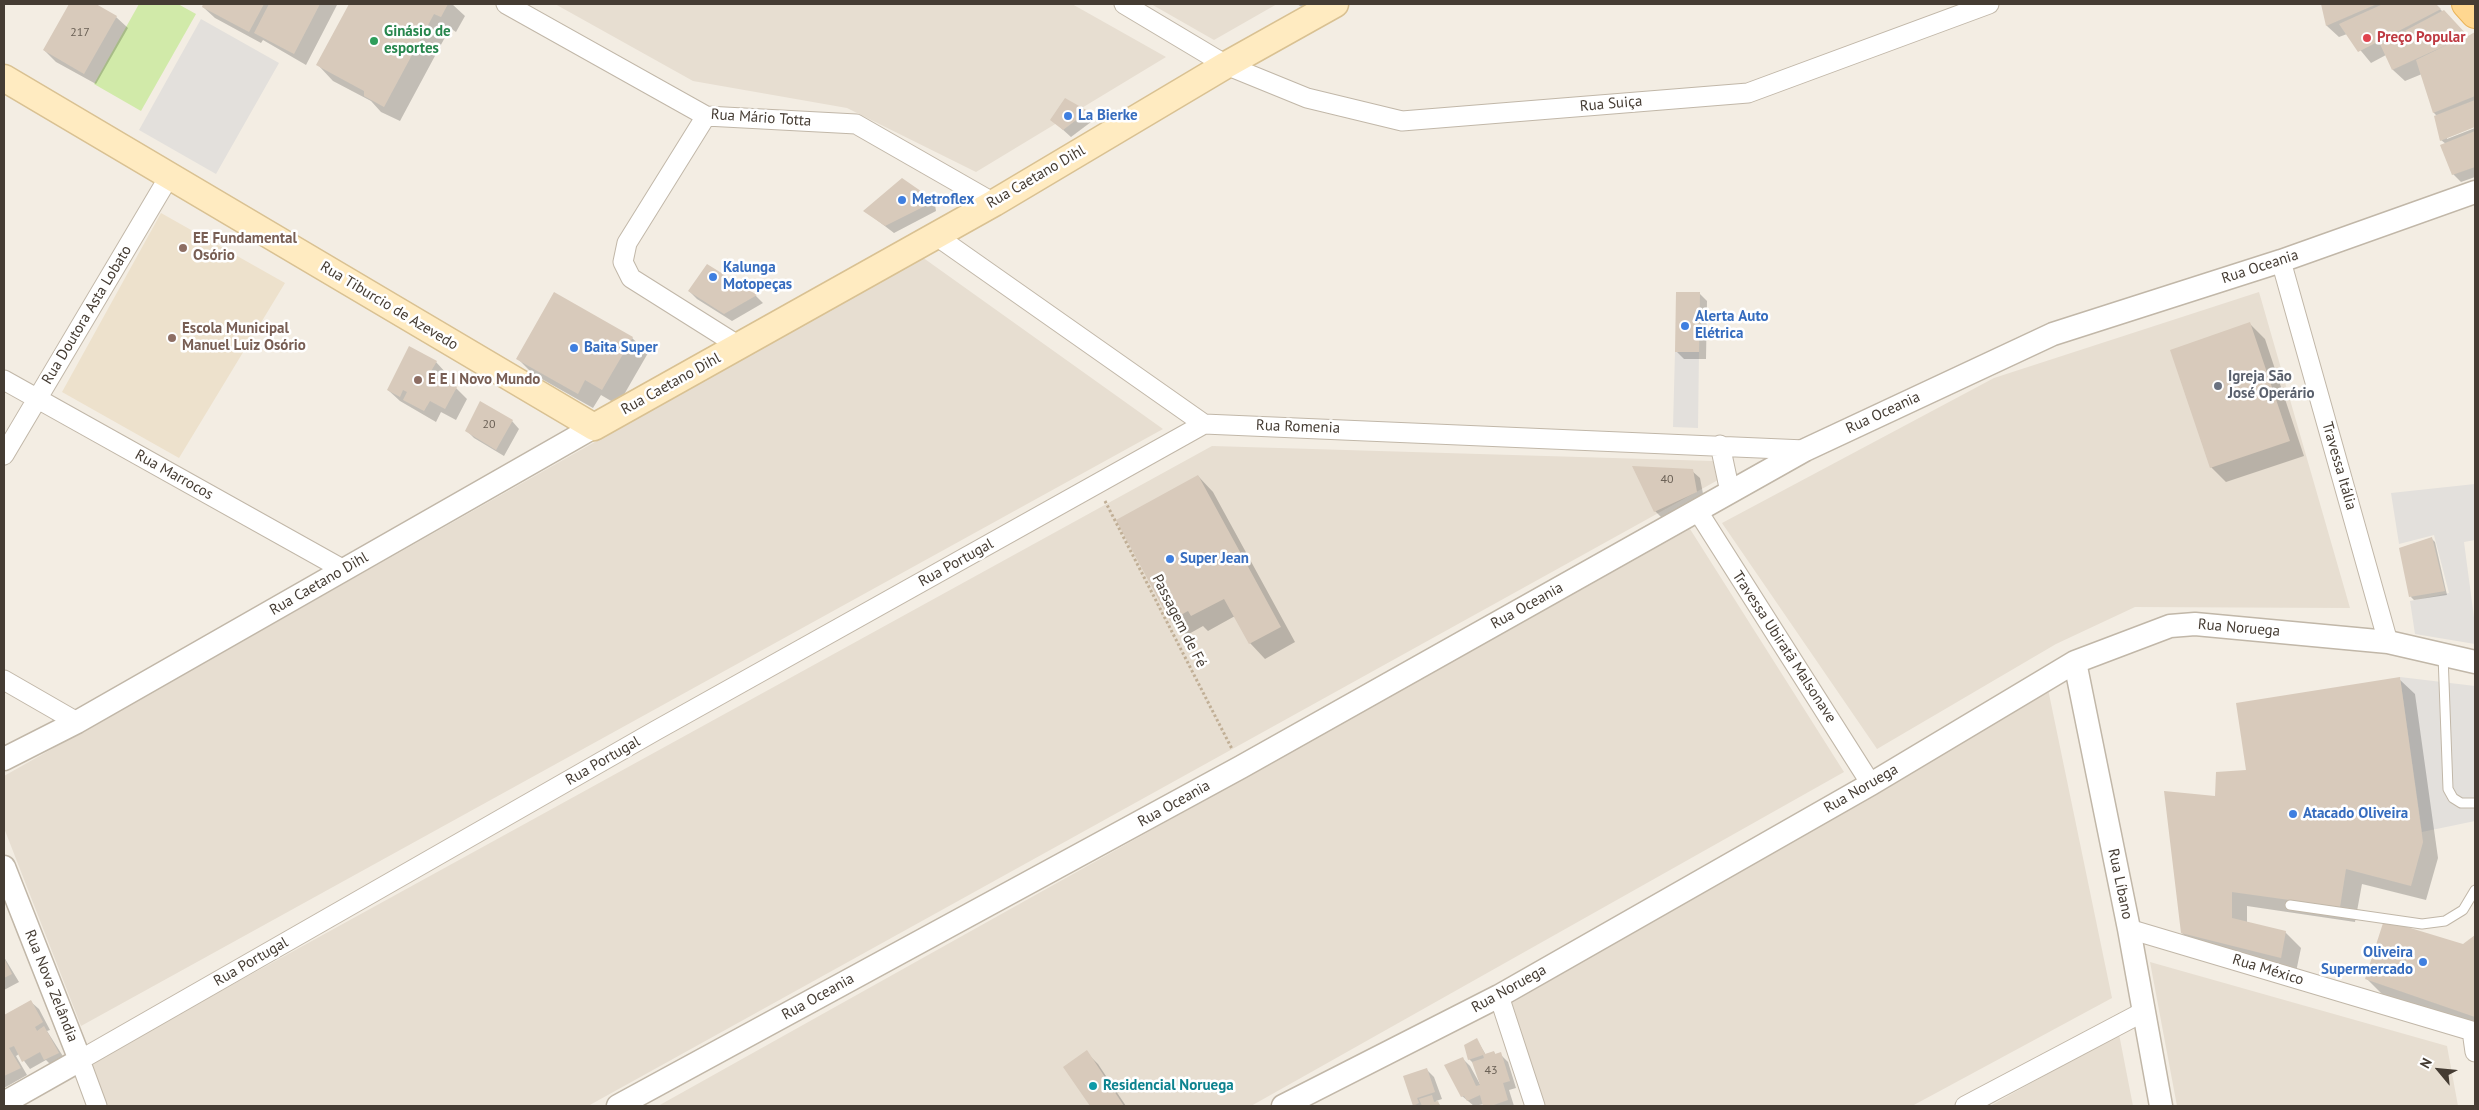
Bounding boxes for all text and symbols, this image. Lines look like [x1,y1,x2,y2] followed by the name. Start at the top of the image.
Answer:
[384,23,451,58] place label: Ginásio de esportes
[70,26,90,40] house number: 217
[2377,29,2465,47] place label: Preço Popular
[2361,32,2373,44] marker: Preço Popular
[368,35,380,47] marker: Ginásio de esportes
[1579,92,1643,116] street label: Rua Suiça
[710,106,812,130] street label: Rua Mário Totta
[1078,107,1138,125] place label: La Bierke
[1062,110,1074,122] marker: La Bierke
[983,141,1089,213] street label: Rua Caetano Dihl
[912,191,974,209] place label: Metroflex
[896,194,908,206] marker: Metroflex
[193,230,297,265] place label: EE Fundamental Osório
[38,242,136,388] street label: Rua Doutora Asta Lobato
[177,242,189,254] marker: EE Fundamental Osório
[2219,246,2301,288] street label: Rua Oceania
[317,258,461,354] street label: Rua Tiburcio de Azevedo
[723,259,792,294] place label: Kalunga Motopeças
[707,271,719,283] marker: Kalunga Motopeças
[1695,308,1769,343] place label: Alerta Auto Elétrica
[182,320,306,355] place label: Escola Municipal Manuel Luiz Osório
[1679,320,1691,332] marker: Alerta Auto Elétrica
[166,332,178,344] marker: Escola Municipal Manuel Luiz Osório
[584,339,658,357] place label: Baita Super
[568,342,580,354] marker: Baita Super
[618,349,724,419] street label: Rua Caetano Dihl
[2228,368,2315,403] place label: Igreja São José Operário
[428,371,540,389] place label: E E I Novo Mundo
[412,374,424,386] marker: E E I Novo Mundo
[2212,380,2224,392] marker: Igreja São José Operário
[1843,388,1923,438] street label: Rua Oceania
[1256,417,1340,437] street label: Rua Romenia
[482,418,496,432] house number: 20
[2318,420,2360,512] street label: Travessa Itália
[132,446,216,504] street label: Rua Marrocos
[1660,473,1674,487] house number: 40
[915,535,997,591] street label: Rua Portugal
[266,548,372,620] street label: Rua Caetano Dihl
[1180,550,1249,568] place label: Super Jean
[1164,553,1176,565] marker: Super Jean
[1728,568,1840,726] street label: Travessa Ubiratã Malsonave
[1148,571,1210,671] street label: Passagem de Fé
[1488,579,1566,633] street label: Rua Oceania
[2197,615,2281,641] street label: Rua Noruega
[563,733,643,789] street label: Rua Portugal
[1821,761,1901,817] street label: Rua Noruega
[1135,777,1213,831] street label: Rua Oceania
[2303,805,2408,823] place label: Atacado Oliveira
[2287,808,2299,820] marker: Atacado Oliveira
[2104,847,2136,921] street label: Rua Líbano
[20,927,82,1045] street label: Rua Nova Zelândia
[211,934,291,990] street label: Rua Portugal
[2321,944,2413,979] place label: Oliveira Supermercado
[2230,951,2306,989] street label: Rua México
[2417,956,2429,968] marker: Oliveira Supermercado
[1469,961,1549,1017] street label: Rua Noruega
[779,970,857,1024] street label: Rua Oceania
[2414,1045,2464,1095] north arrow
[2416,1055,2436,1071] text: N
[1484,1064,1498,1078] house number: 43
[1103,1077,1234,1095] place label: Residencial Noruega
[1087,1080,1099,1092] marker: Residencial Noruega

